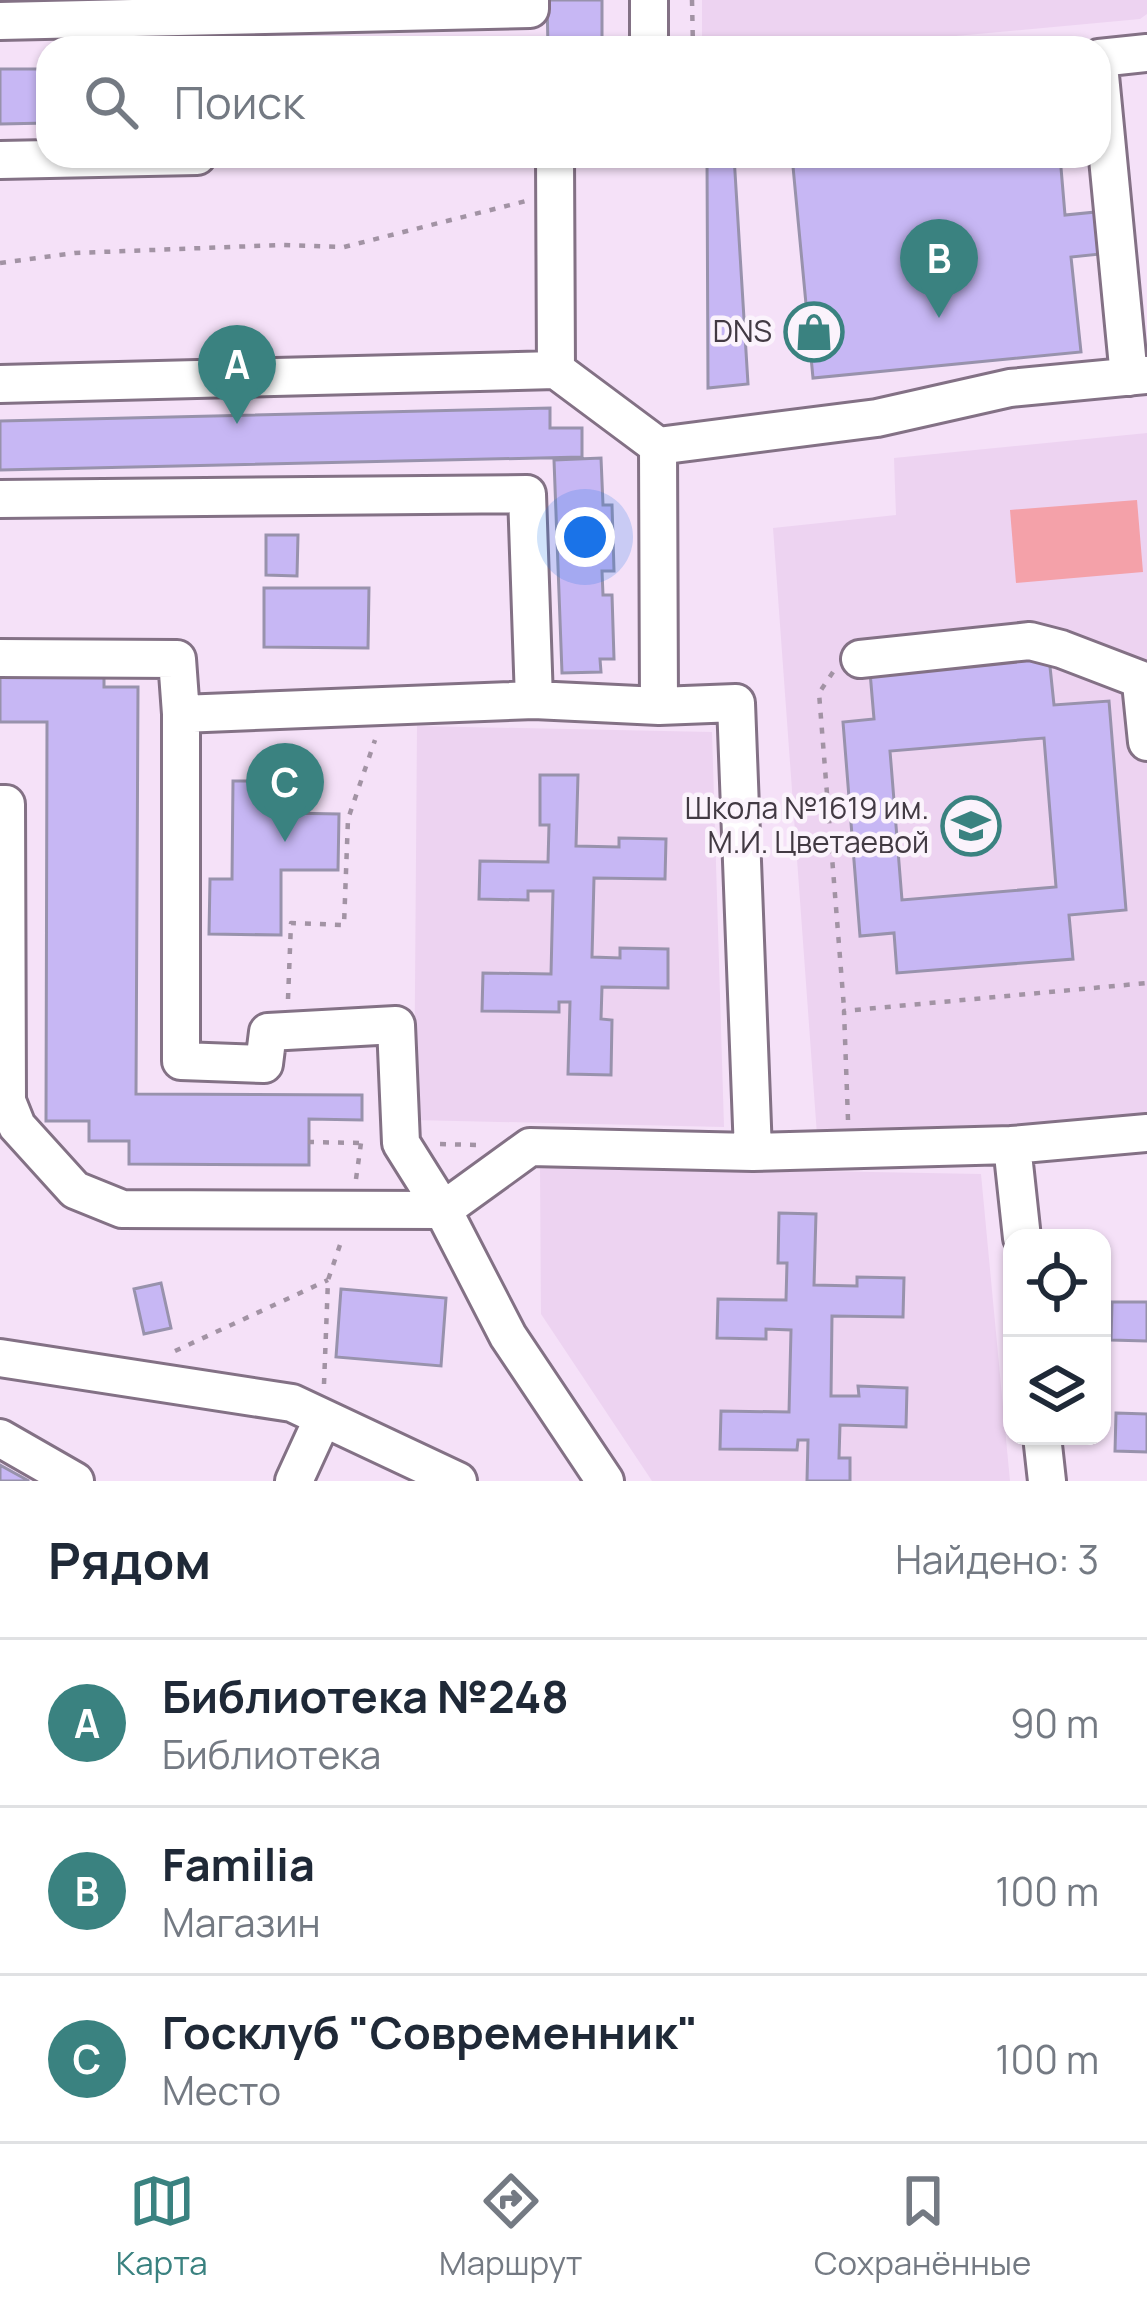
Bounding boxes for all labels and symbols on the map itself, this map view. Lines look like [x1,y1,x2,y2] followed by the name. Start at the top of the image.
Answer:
[900,219,978,318] pin: B
[783,301,845,363] shop icon: DNS
[713,310,772,351] place label: DNS
[198,325,276,424] pin: A
[555,507,615,567] your location
[246,743,324,842] pin: C
[685,787,929,862] place label: Школа №1619 им. М.И. Цветаевой
[940,795,1002,857] school or university icon: Школа №1619 им. М.И. Цветаевой

